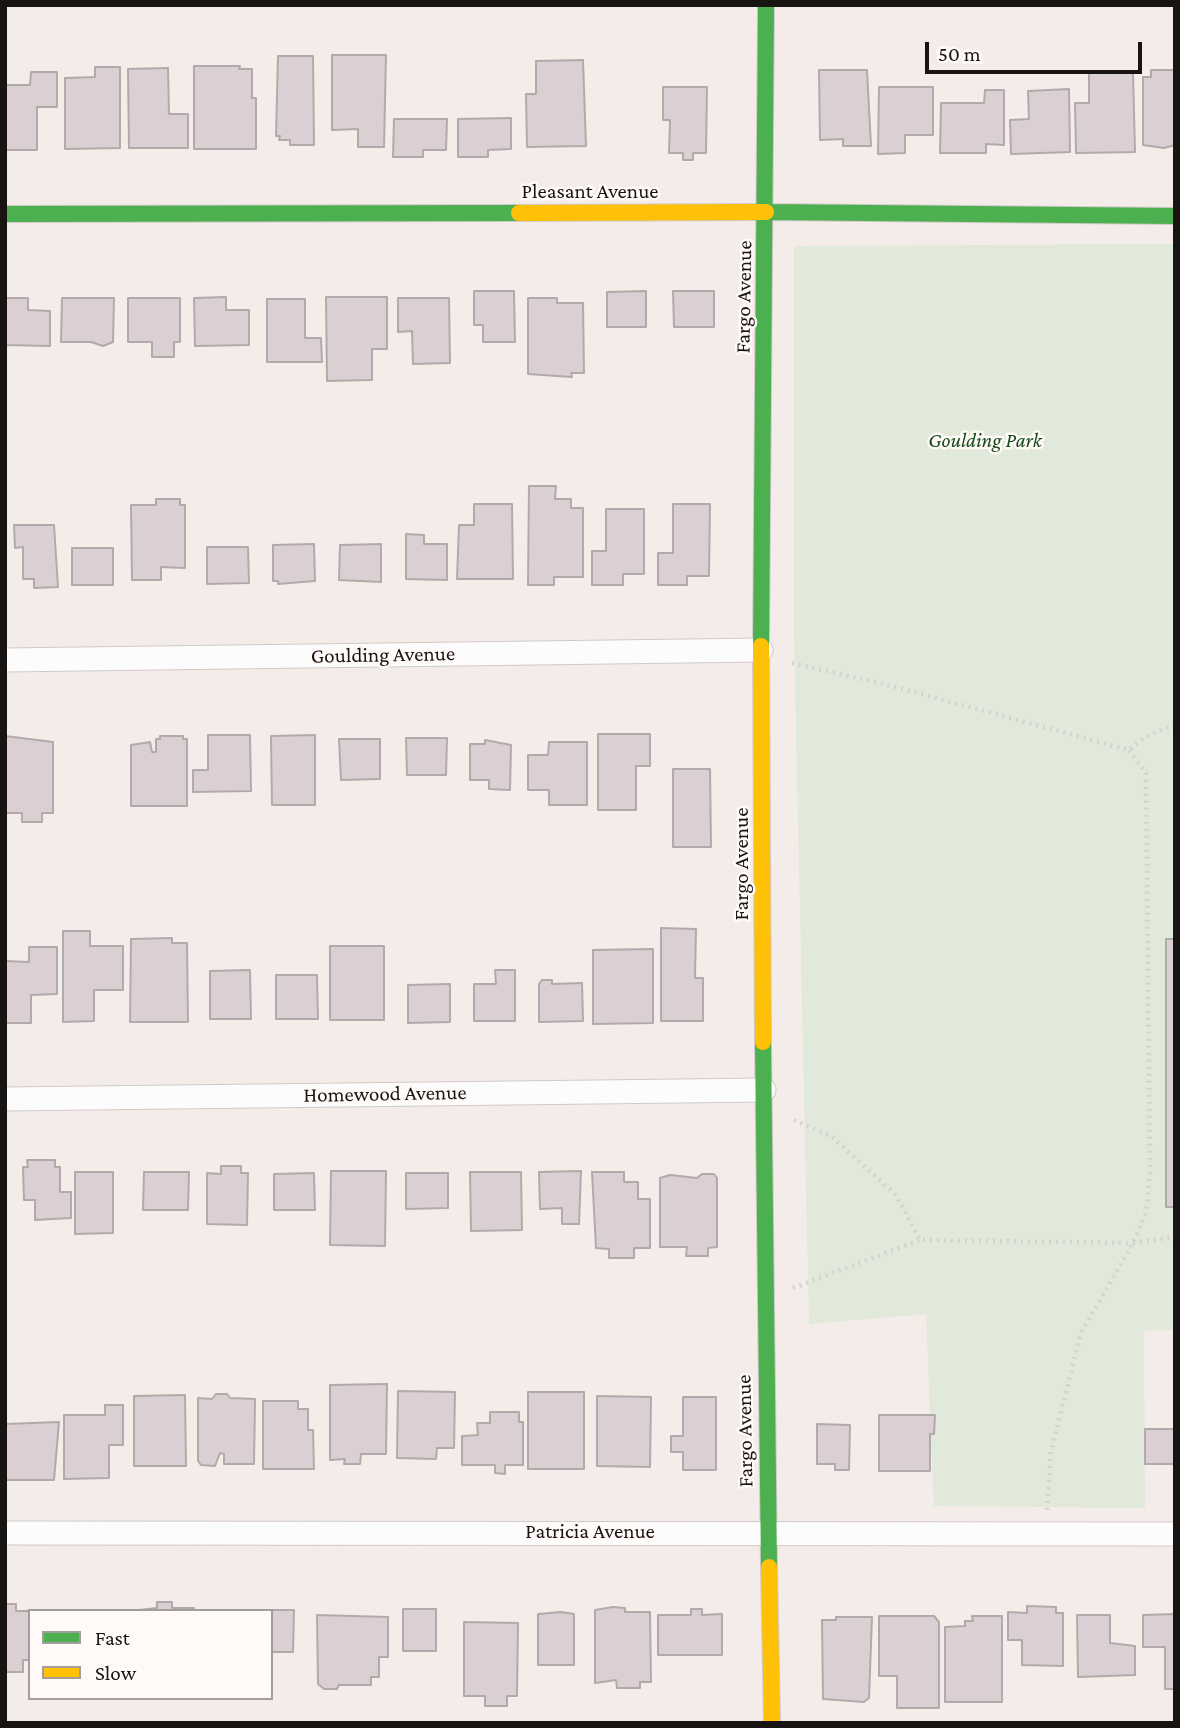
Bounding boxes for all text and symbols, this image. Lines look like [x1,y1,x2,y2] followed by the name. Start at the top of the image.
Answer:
[928,28,1145,72] scale bar
[938,42,981,66] text: 50 m
[522,179,658,205] street label: Pleasant Avenue
[730,240,758,354] street label: Fargo Avenue
[928,428,1042,454] park label: Goulding Park
[311,641,455,669] street label: Goulding Avenue
[729,808,755,920] street label: Fargo Avenue
[303,1080,467,1108] street label: Homewood Avenue
[731,1374,759,1488] street label: Fargo Avenue
[525,1519,655,1545] street label: Patricia Avenue
[28,1609,273,1700] legend
[95,1626,130,1650] text: Fast
[95,1661,136,1685] text: Slow

